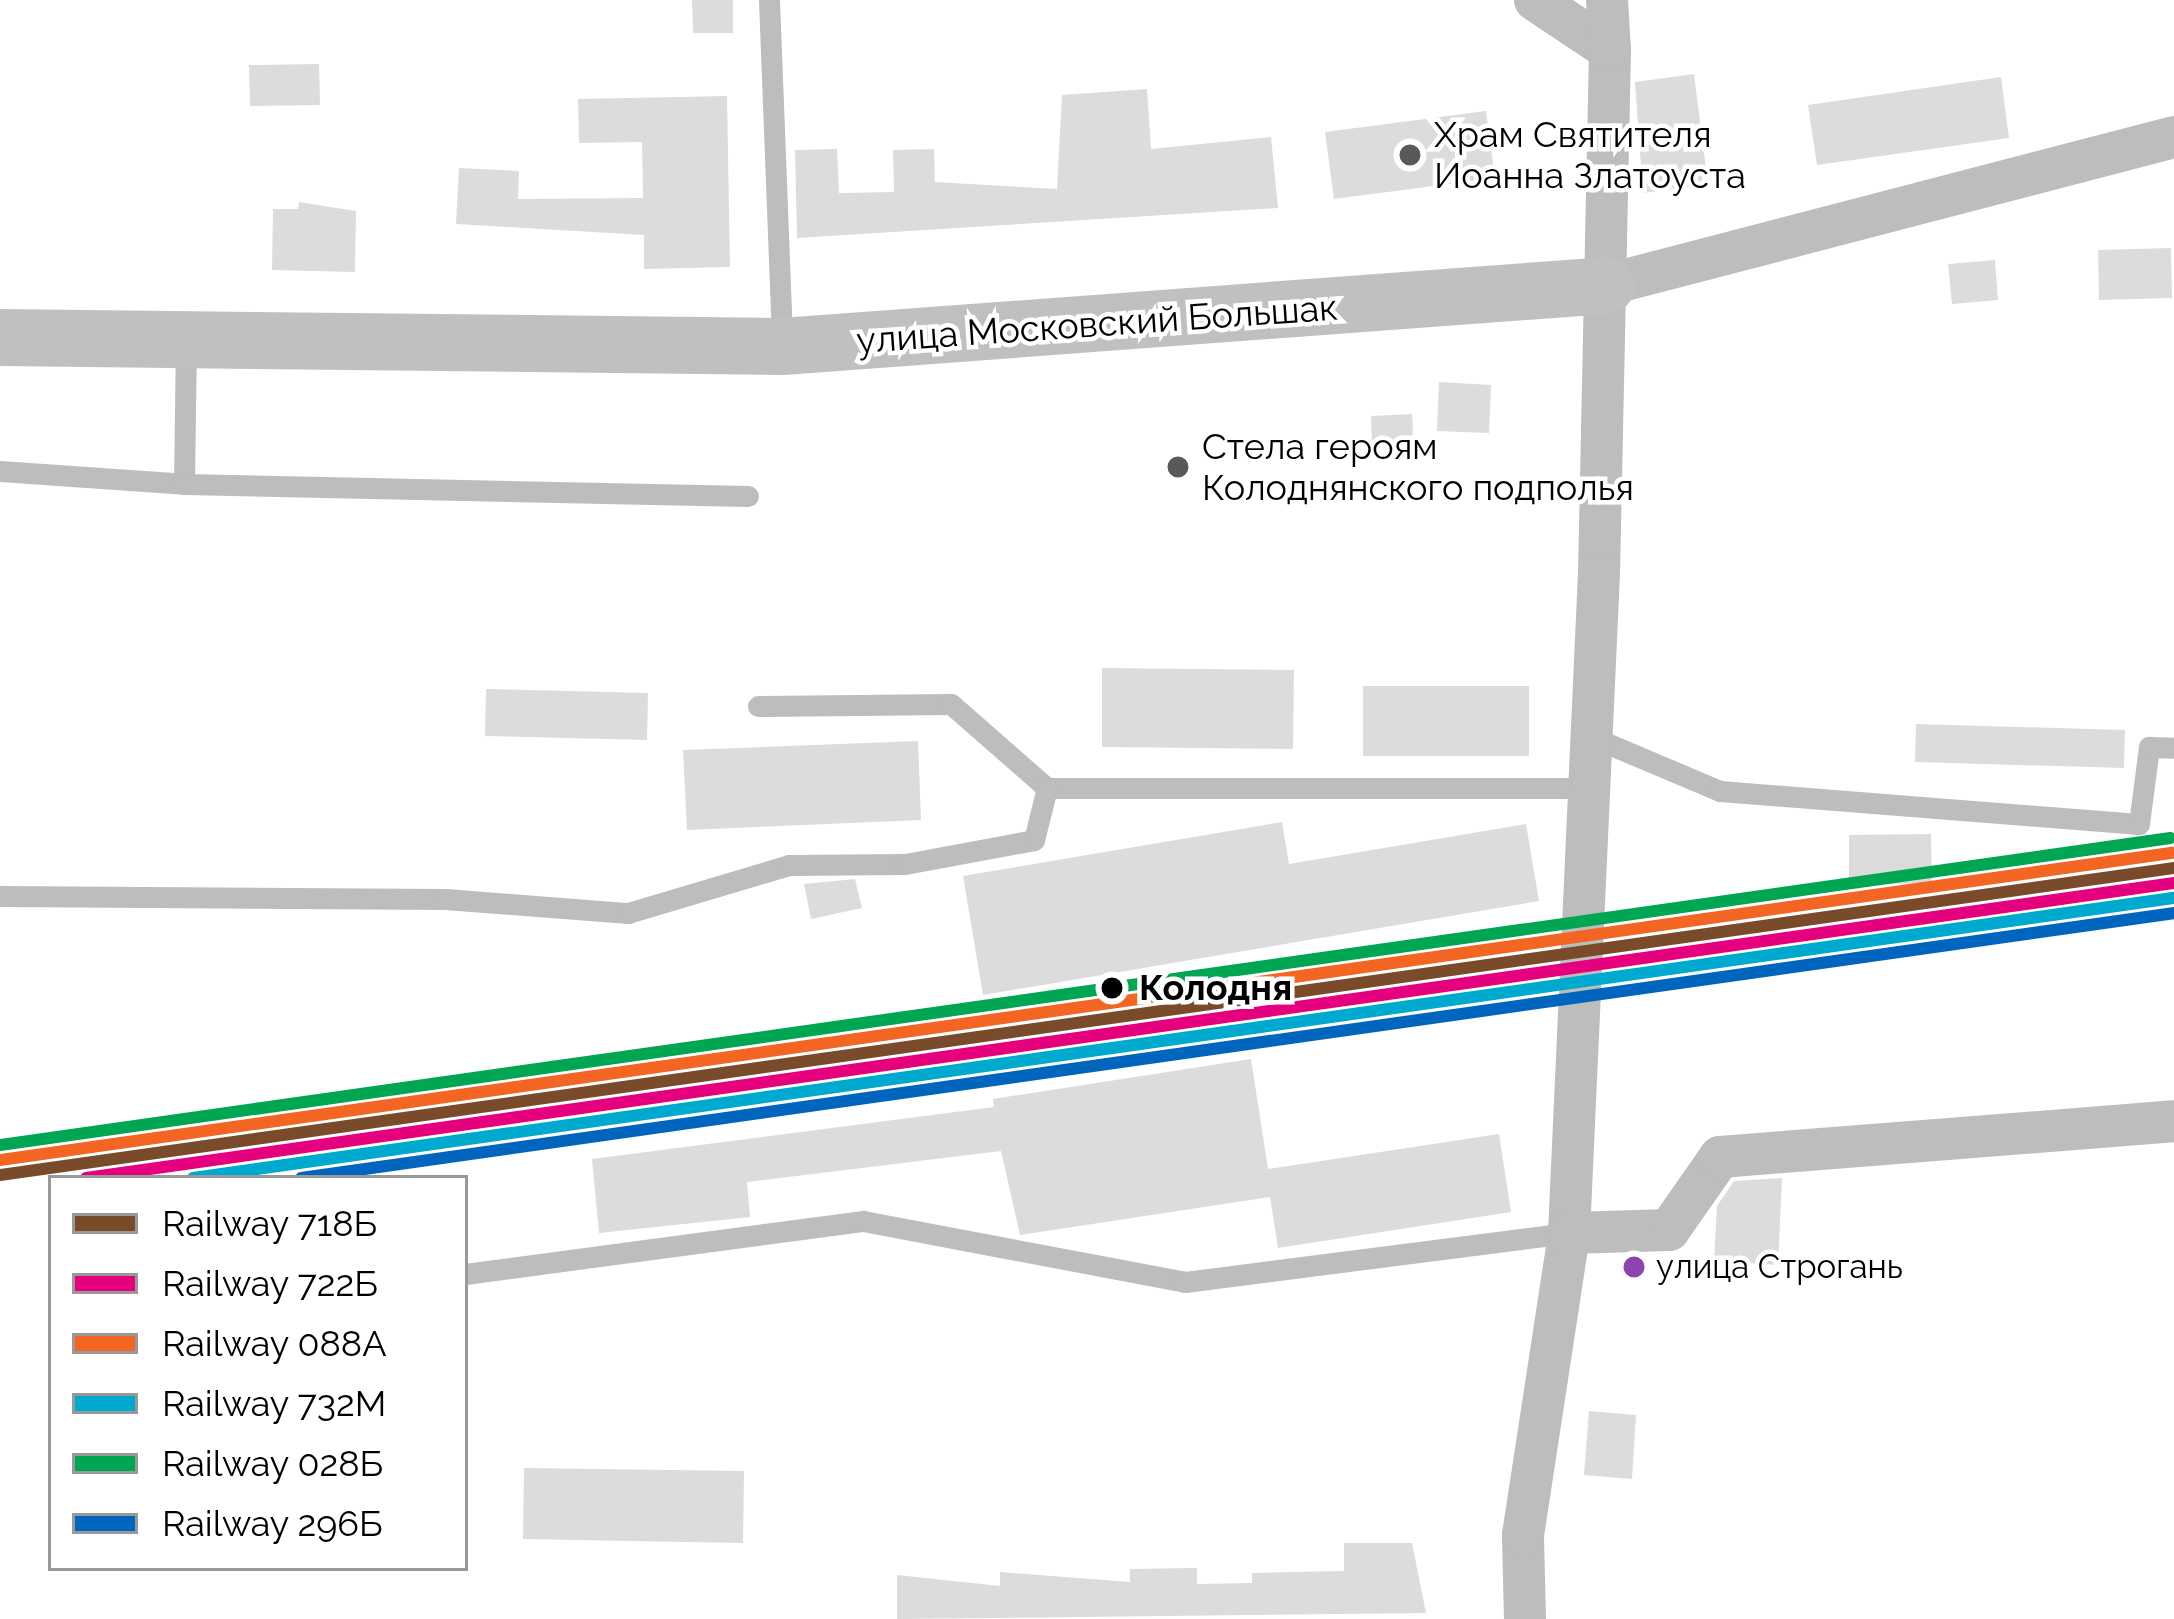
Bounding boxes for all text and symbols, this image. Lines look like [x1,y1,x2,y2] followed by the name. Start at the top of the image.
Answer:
[1434,112,1746,197] place label: Храм Святителя Иоанна Златоуста
[1397,142,1423,168] marker: Храм Святителя Иоанна Златоуста
[855,286,1339,362] street label: улица Московский Большак
[1202,424,1634,509] place label: Стела героям Колоднянского подполья
[1165,454,1191,480] marker: Стела героям Колоднянского подполья
[1139,966,1292,1010] place label: Колодня
[1096,972,1128,1004] marker: Колодня
[48,1175,468,1571] legend
[162,1202,377,1244] text: Railway 718Б
[1656,1247,1903,1287] place label: улица Строгань
[1623,1256,1645,1278] marker: улица Строгань
[162,1262,378,1304] text: Railway 722Б
[162,1322,387,1364] text: Railway 088А
[162,1382,386,1424] text: Railway 732М
[162,1442,383,1484] text: Railway 028Б
[162,1502,383,1544] text: Railway 296Б

